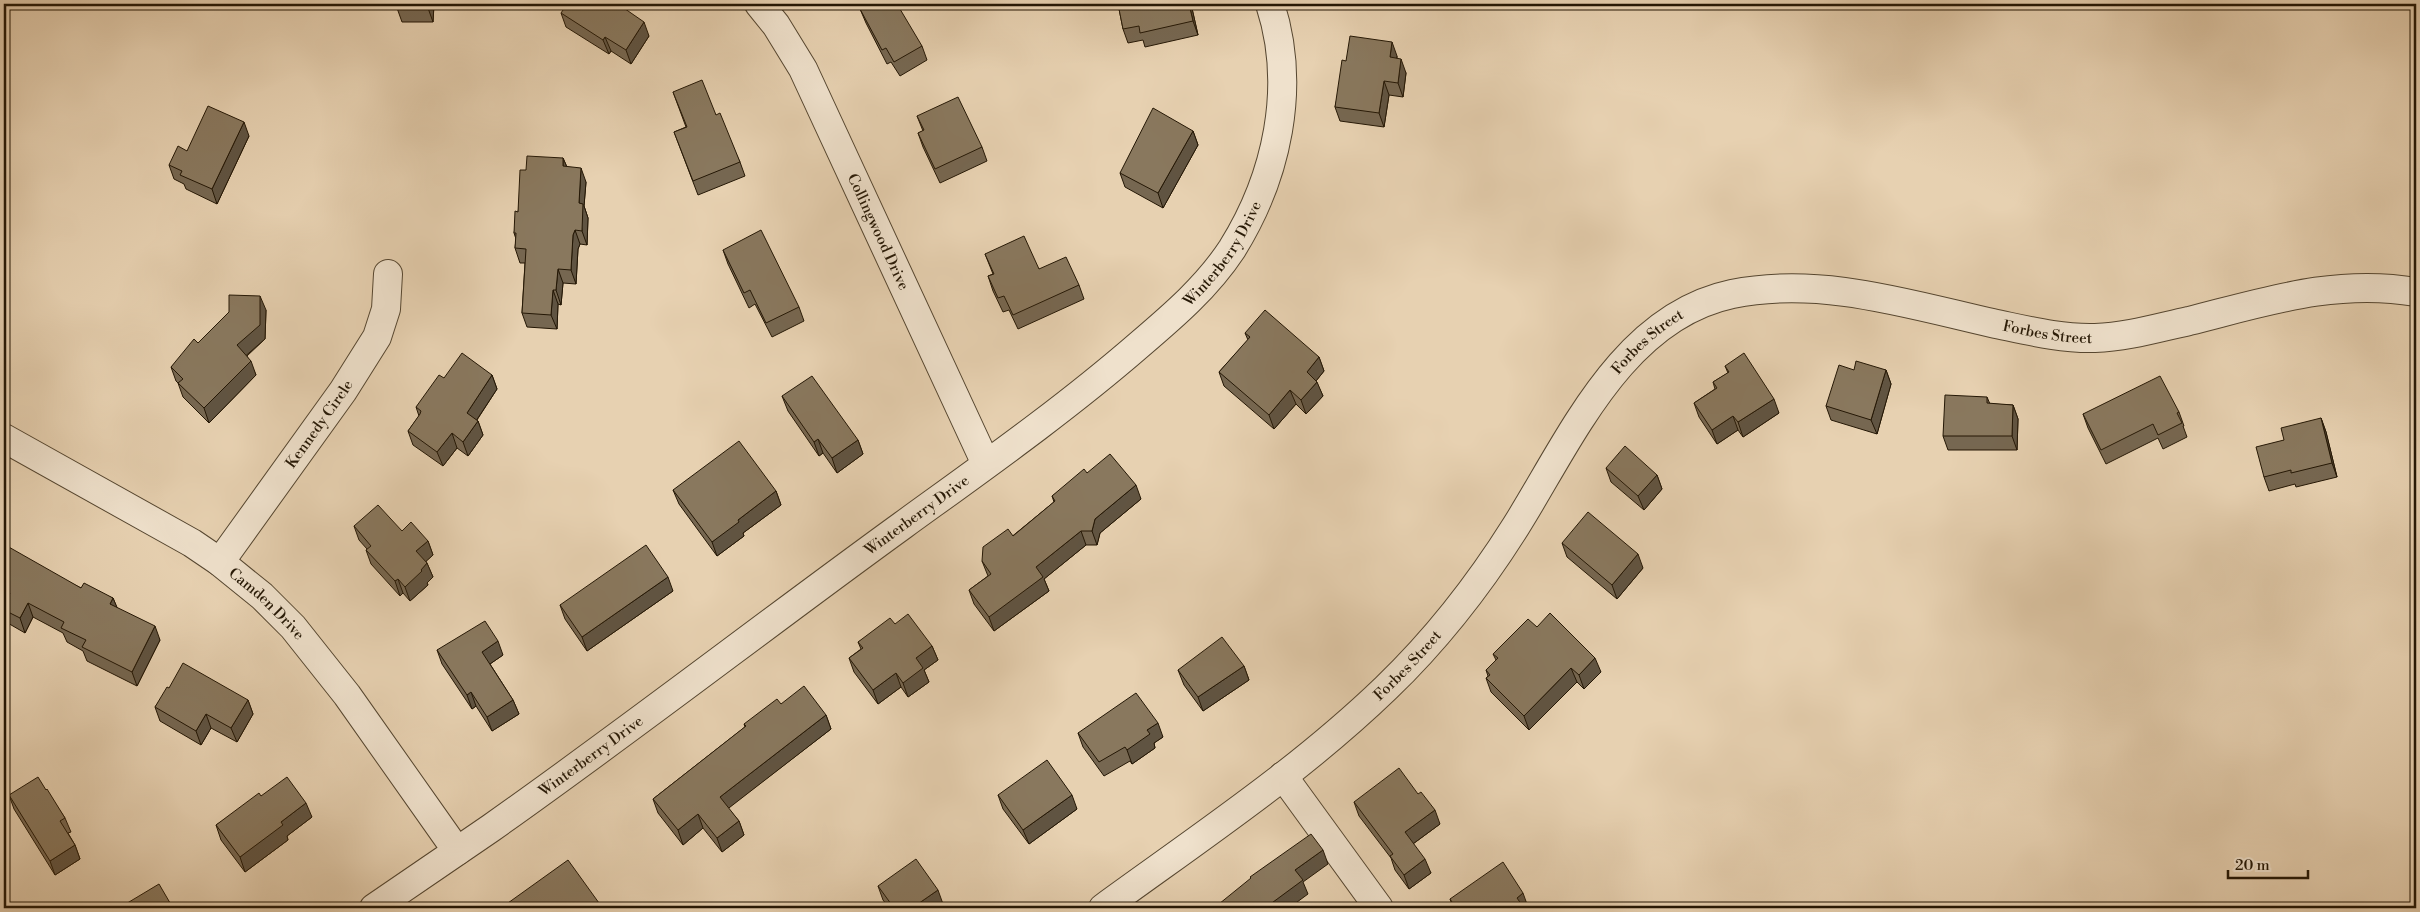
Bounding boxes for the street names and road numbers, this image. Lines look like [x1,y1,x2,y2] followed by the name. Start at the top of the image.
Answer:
[843,170,914,293] street label: Collingwood Drive
[1178,198,1265,311] street label: Winterberry Drive
[1607,304,1687,378] street label: Forbes Street
[2001,316,2093,348] street label: Forbes Street
[281,376,357,472] street label: Kennedy Circle
[860,471,973,560] street label: Winterberry Drive
[225,564,309,644] street label: Camden Drive
[1369,626,1446,704] street label: Forbes Street
[534,711,647,801] street label: Winterberry Drive

